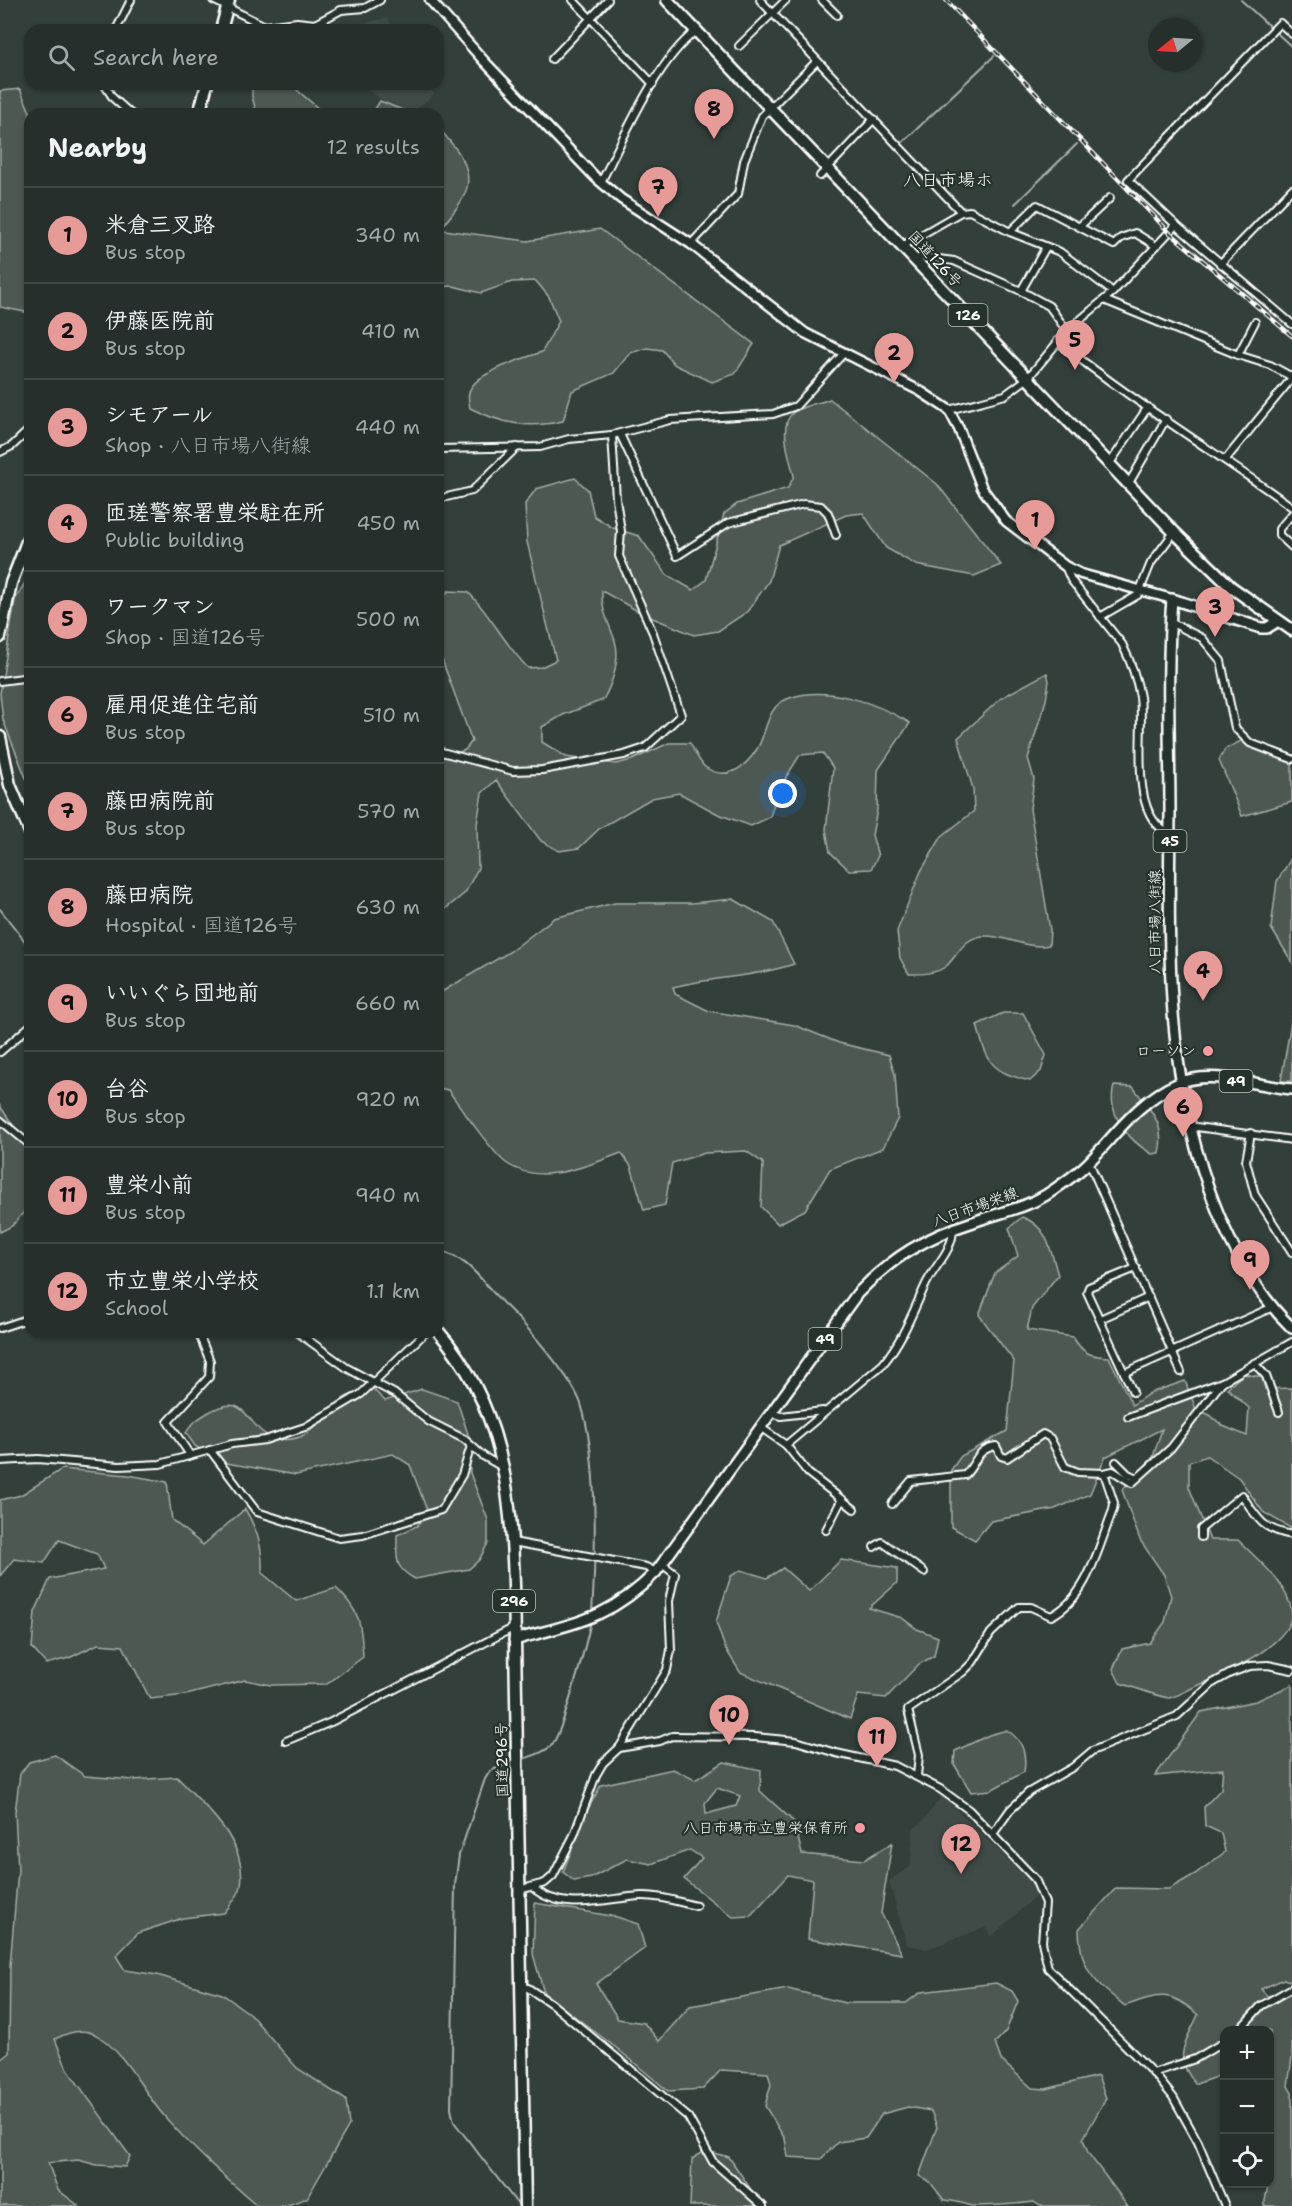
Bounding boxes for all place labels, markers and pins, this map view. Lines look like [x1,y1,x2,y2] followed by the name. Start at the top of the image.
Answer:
[694,90,734,139] pin: 8
[638,168,678,217] pin: 7
[1056,320,1094,370] pin: 5
[874,334,914,383] pin: 2
[1016,500,1054,550] pin: 1
[1196,588,1234,637] pin: 3
[1184,952,1222,1001] pin: 4
[1136,1041,1196,1061] place label: ローソン
[1201,1044,1215,1058] marker: ローソン
[1164,1088,1202,1137] pin: 6
[1230,1240,1270,1290] pin: 9
[710,1696,748,1745] pin: 10
[858,1718,896,1767] pin: 11
[683,1818,848,1838] place label: 八日市場市立豊栄保育所
[853,1821,867,1835] marker: 八日市場市立豊栄保育所
[942,1824,980,1874] pin: 12

